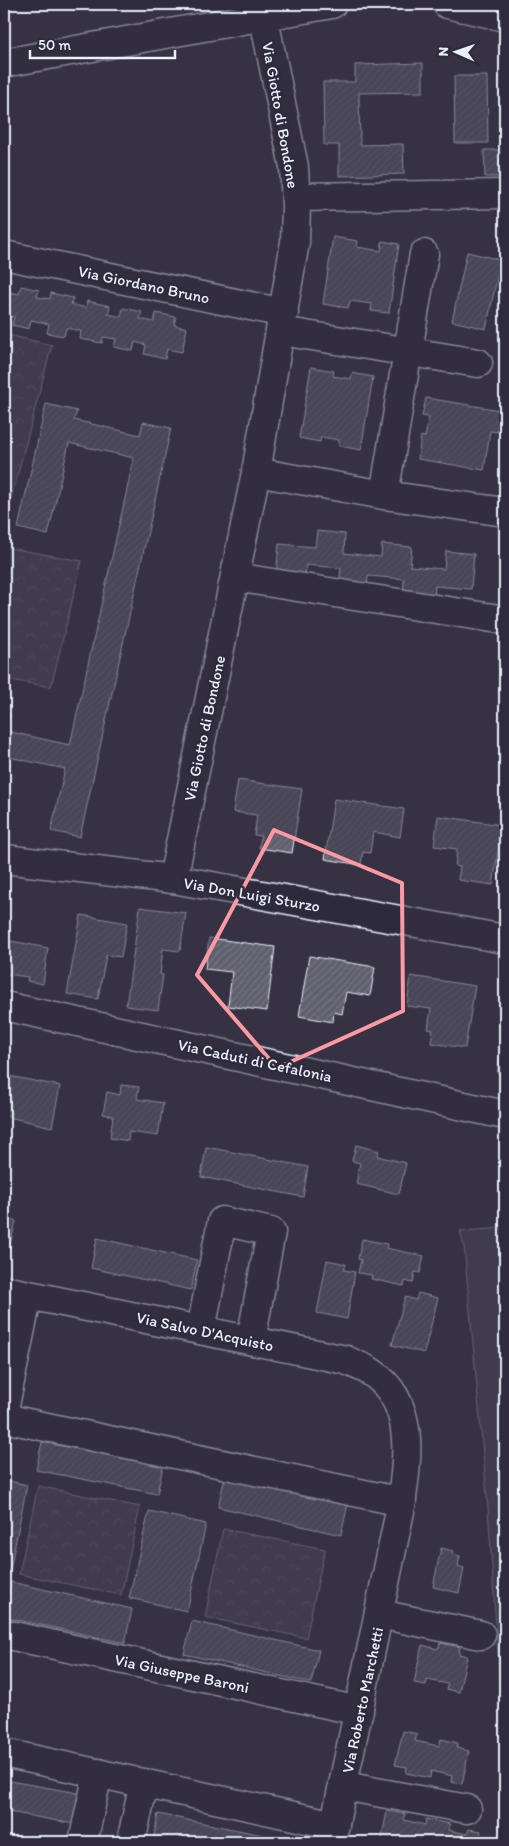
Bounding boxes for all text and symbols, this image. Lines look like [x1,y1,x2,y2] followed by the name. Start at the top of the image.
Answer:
[30,28,175,60] scale bar
[432,28,482,78] north arrow
[38,36,71,54] text: 50 m
[258,40,303,190] street label: Via Giotto di Bondone
[435,47,452,57] text: N
[76,261,211,308] street label: Via Giordano Bruno
[180,653,229,803] street label: Via Giotto di Bondone
[182,873,322,916] street label: Via Don Luigi Sturzo
[176,1035,334,1086] street label: Via Caduti di Cefalonia
[135,1308,275,1355] street label: Via Salvo D'Acquisto
[338,1625,387,1775] street label: Via Roberto Marchetti
[113,1650,251,1697] street label: Via Giuseppe Baroni

